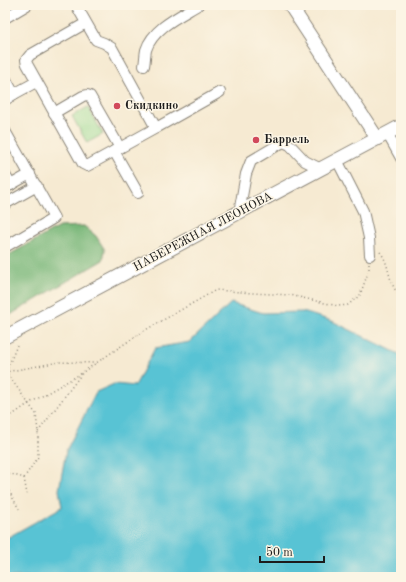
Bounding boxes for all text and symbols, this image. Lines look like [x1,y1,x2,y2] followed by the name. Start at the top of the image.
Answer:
[125,100,178,112] place label: Скидкино
[112,101,122,111] marker: Скидкино
[264,134,310,146] place label: Баррель
[251,135,261,145] marker: Баррель
[131,190,275,274] street label: НАБЕРЕЖНАЯ ЛЕОНОВА
[260,538,324,564] scale bar
[266,546,293,559] text: 50 m

